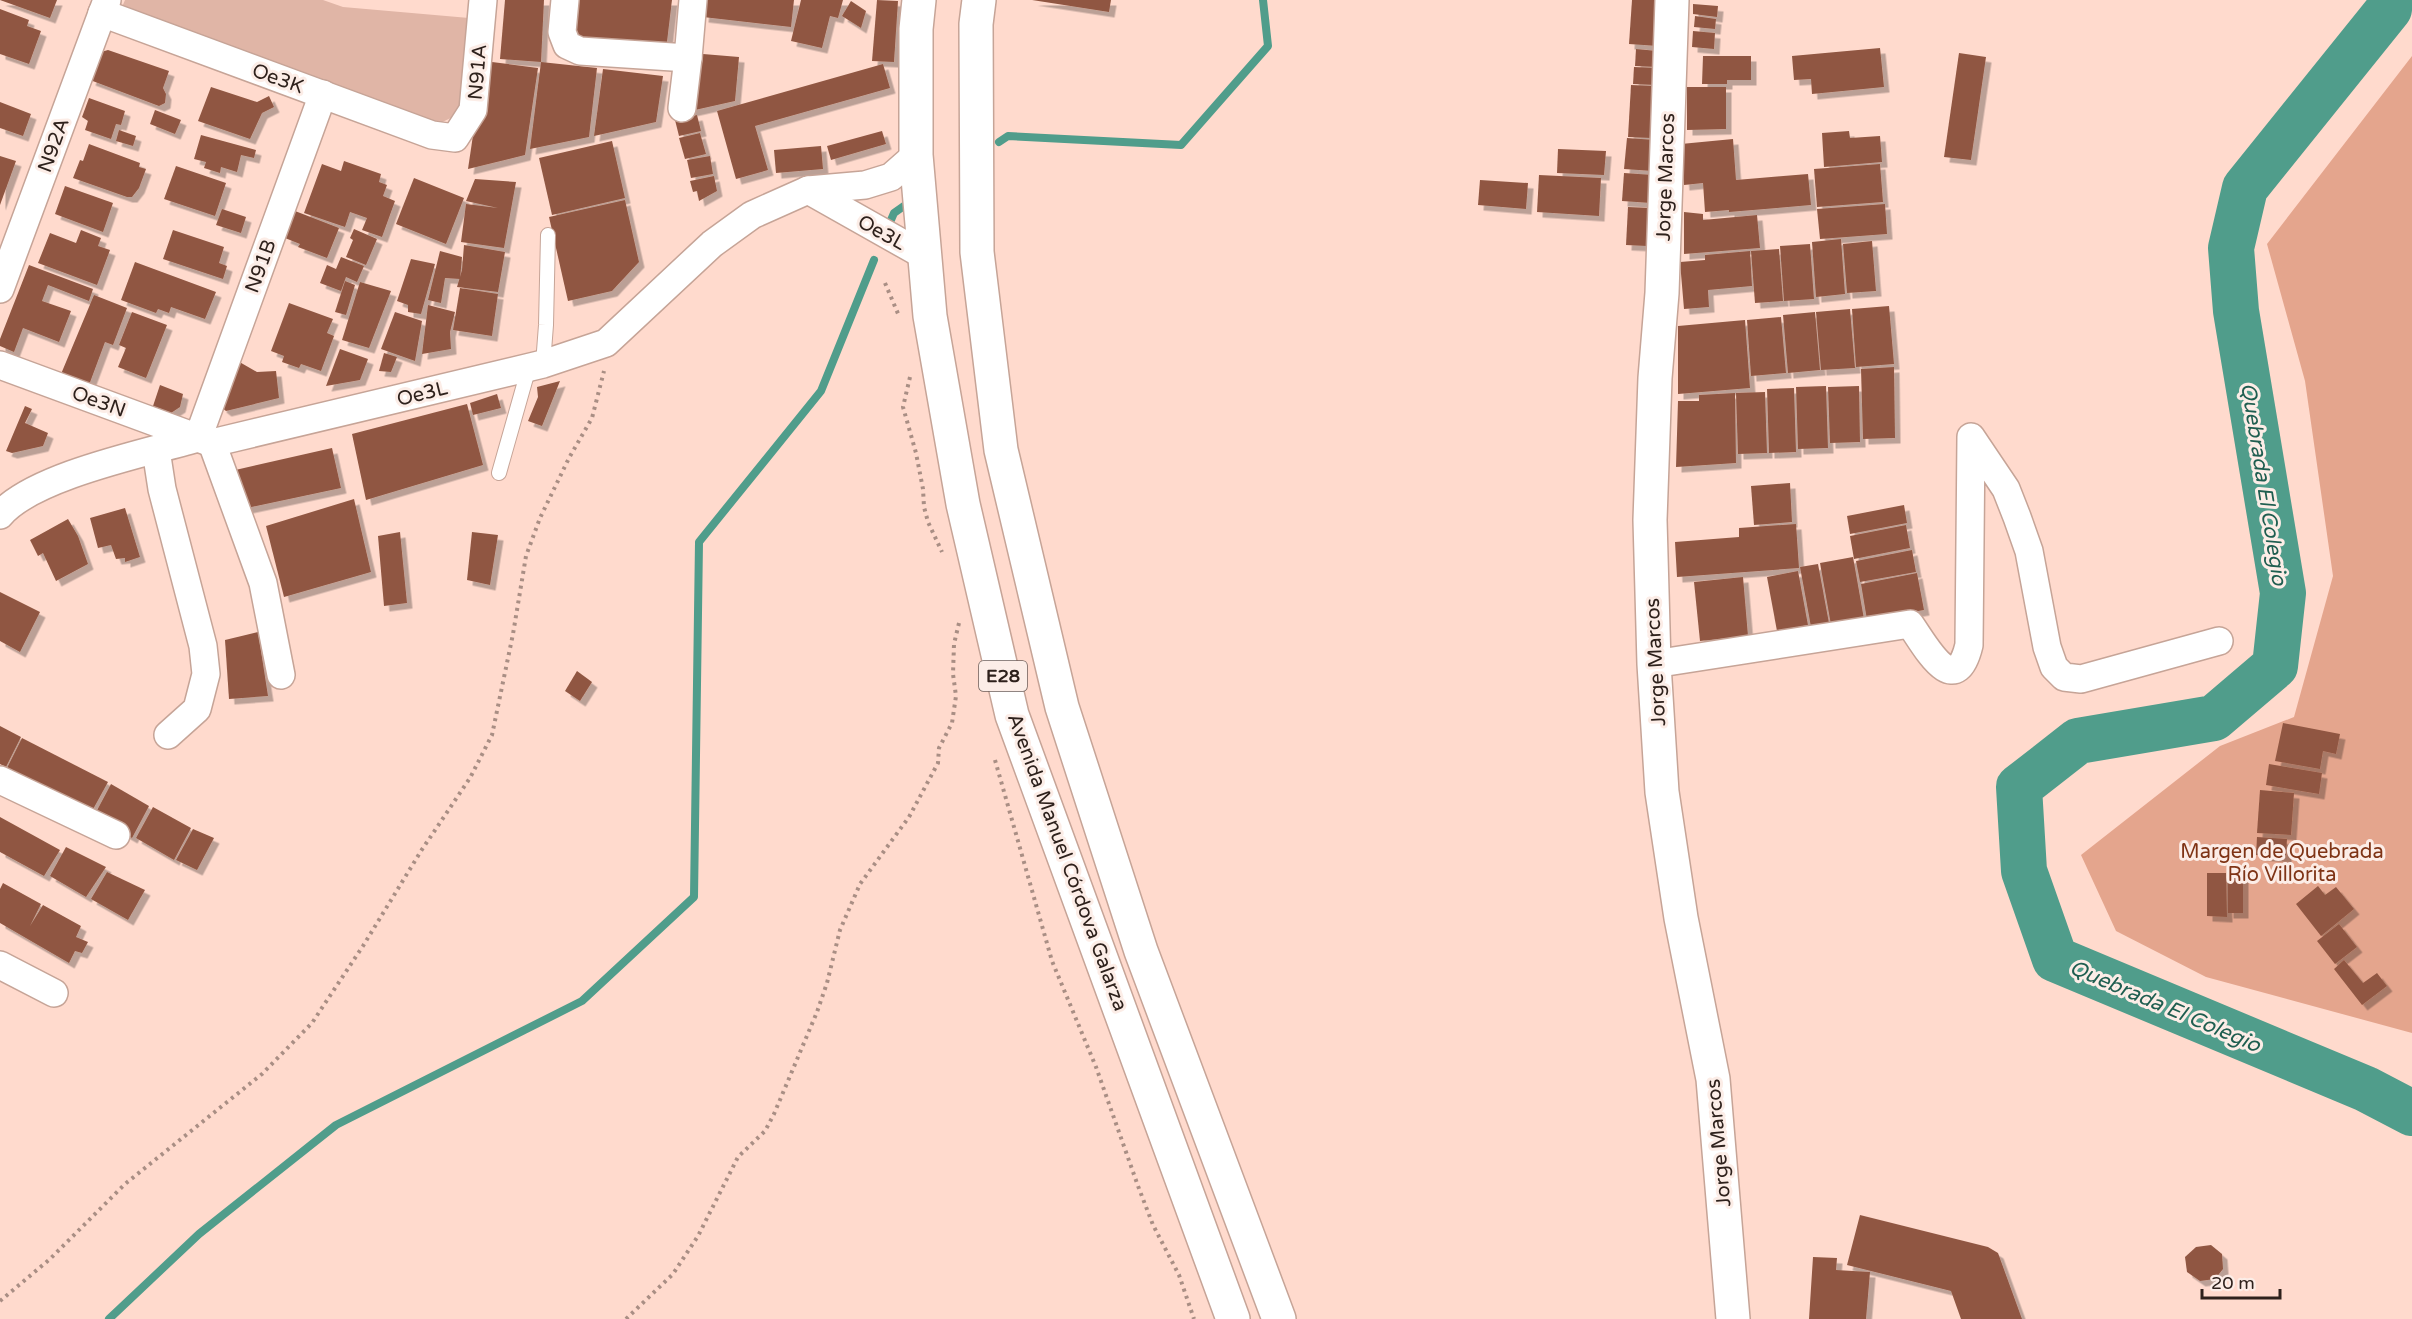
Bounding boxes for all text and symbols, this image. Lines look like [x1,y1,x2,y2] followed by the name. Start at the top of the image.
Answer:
[464,43,492,101] street label: N91A
[249,59,307,99] street label: Oe3K
[1652,113,1680,242] street label: Jorge Marcos
[33,115,75,176] street label: N92A
[853,210,910,256] street label: Oe3L
[240,236,282,296] street label: N91B
[394,376,450,412] street label: Oe3L
[68,381,129,423] street label: Oe3N
[2235,381,2292,588] water label: Quebrada El Colegio
[1641,597,1671,727] street label: Jorge Marcos
[979,661,1027,691] road number: E28
[1002,710,1132,1014] street label: Avenida Manuel Córdova Galarza
[2180,840,2384,887] park label: Margen de Quebrada Río Villorita
[2066,955,2265,1058] water label: Quebrada El Colegio
[1701,1078,1737,1208] street label: Jorge Marcos
[2202,1262,2280,1300] scale bar
[2211,1272,2255,1294] text: 20 m

